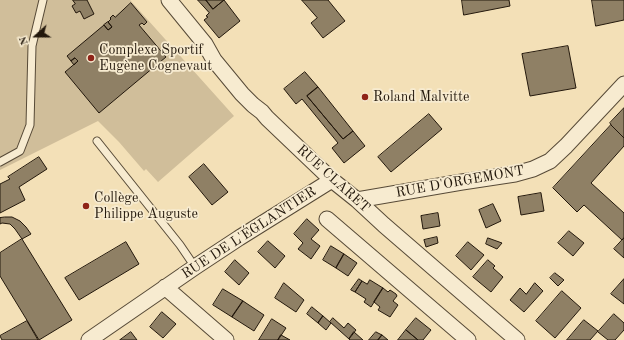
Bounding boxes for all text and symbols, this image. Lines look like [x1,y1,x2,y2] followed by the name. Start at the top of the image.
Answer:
[16,16,56,56] north arrow
[18,35,31,46] text: N
[99,42,212,74] place label: Complexe Sportif Eugène Cognevaut
[86,53,96,63] marker: Complexe Sportif Eugène Cognevaut
[373,89,469,105] place label: Roland Malvitte
[360,92,370,102] marker: Roland Malvitte
[293,142,373,216] street label: RUE CLARET
[394,162,526,202] street label: RUE D'ORGEMONT
[179,183,319,283] street label: RUE DE L'ÉGLANTIER
[94,190,198,222] place label: Collège Philippe Auguste
[81,201,91,211] marker: Collège Philippe Auguste

